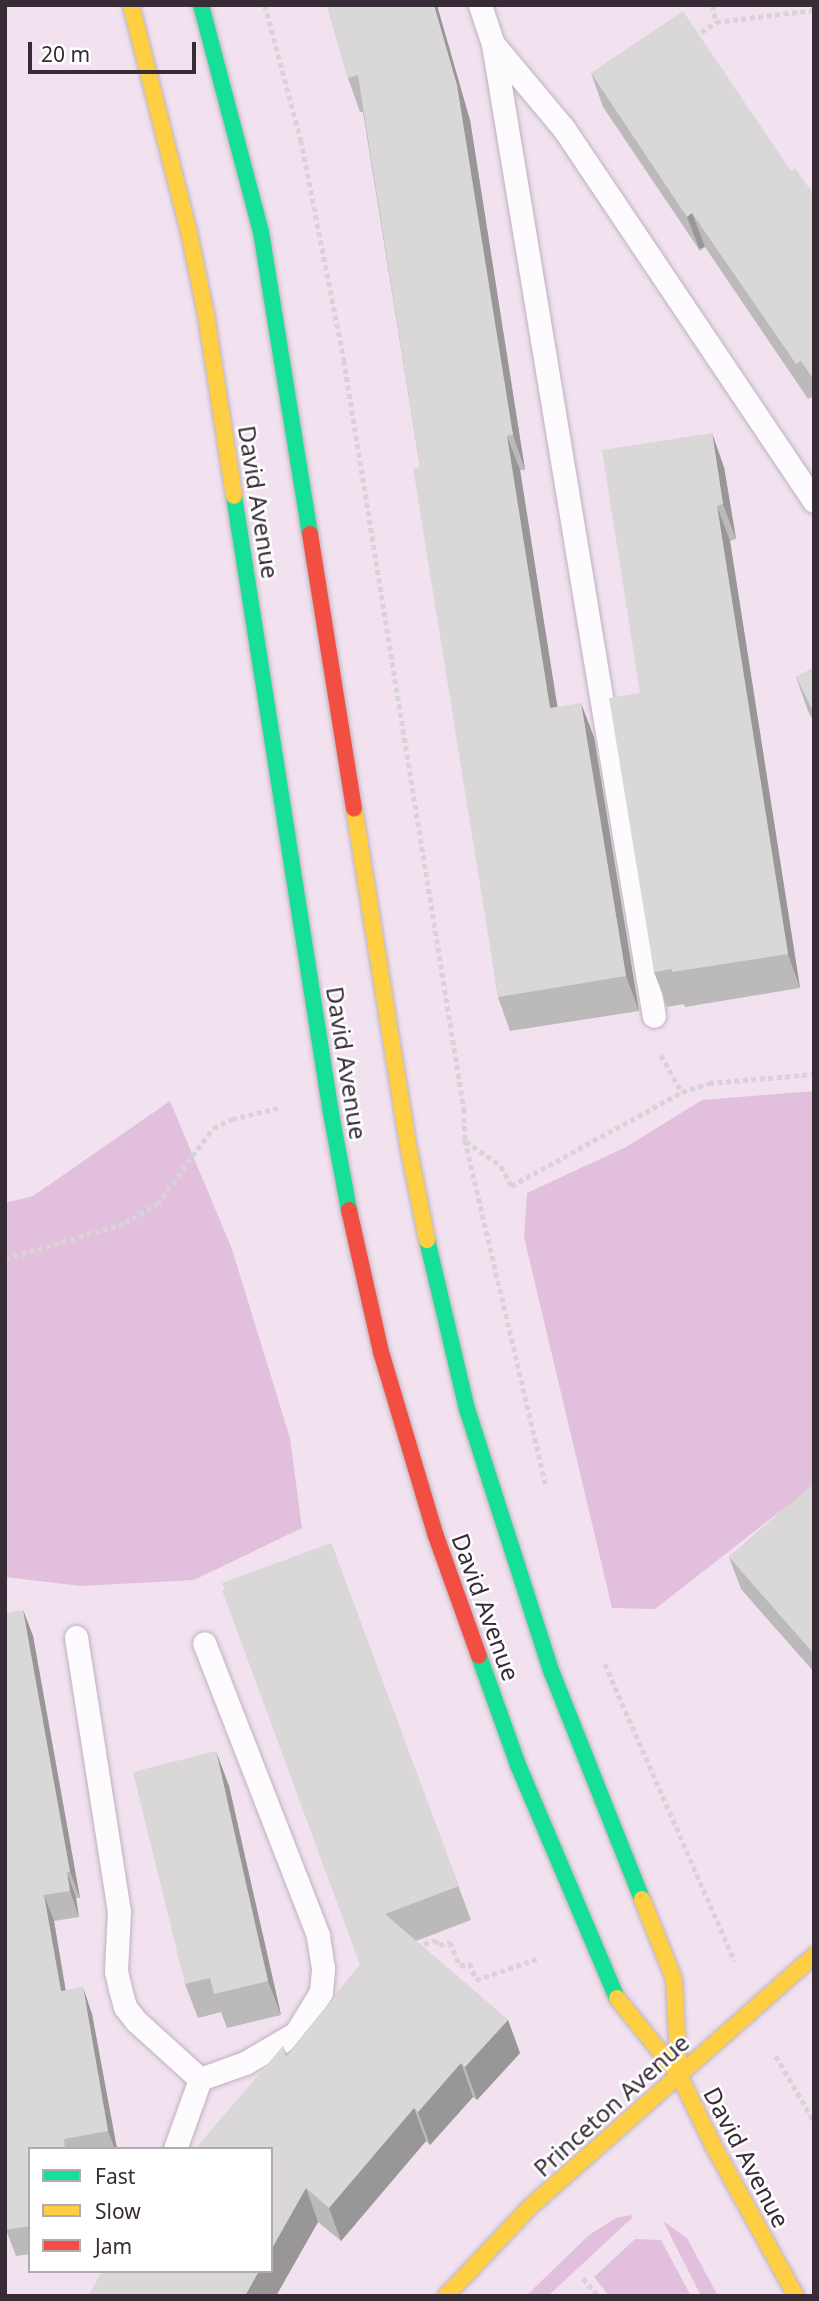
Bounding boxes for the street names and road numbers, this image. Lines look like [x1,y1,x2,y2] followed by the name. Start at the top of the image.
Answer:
[233,423,285,581] street label: David Avenue
[321,984,373,1142] street label: David Avenue
[446,1529,526,1685] street label: David Avenue
[527,2028,695,2182] street label: Princeton Avenue
[698,2082,796,2232] street label: David Avenue

